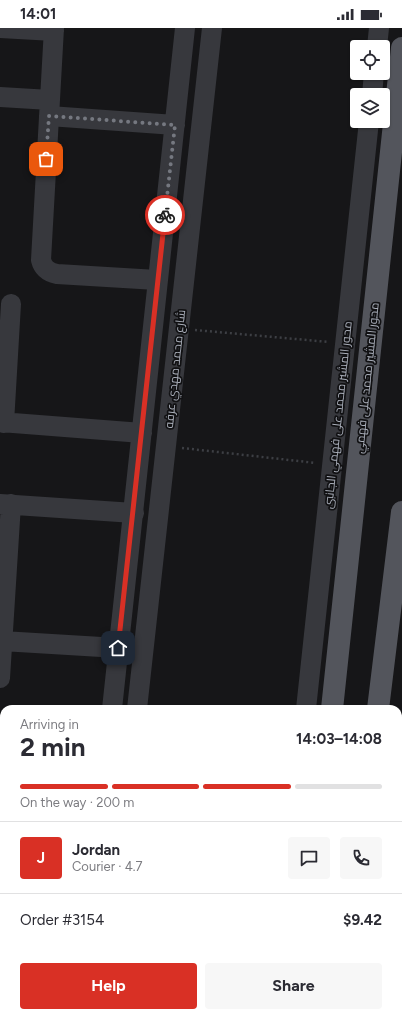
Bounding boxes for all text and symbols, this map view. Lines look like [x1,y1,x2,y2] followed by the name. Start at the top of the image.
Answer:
[20,5,56,23] text: 14:01
[350,40,390,128] map controls
[350,40,390,80] button: locate
[350,88,390,128] button: layers
[29,142,63,176] pin
[35,148,57,170] icon: bag
[145,195,185,235] courier
[154,204,176,226] icon: bike
[352,302,385,455] street label: محور المشير محمد على فهمي
[162,309,191,429] street label: شارع محمد مهدي عرفه
[321,320,358,510] street label: محور المشير محمد على فهمي الجانبى
[101,631,135,665] pin
[107,637,129,659] icon: home
[20,717,79,732] text: Arriving in
[296,730,382,748] text: 14:03–14:08
[20,731,86,763] text: 2 min
[20,795,134,810] text: On the way · 200 m
[288,837,330,879] button: chat
[340,837,382,879] button: phone
[72,841,120,859] text: Jordan
[37,849,45,867] text: J
[72,859,143,874] text: Courier · 4.7
[20,911,104,929] text: Order #3154
[343,911,382,929] text: $9.42
[20,963,197,1009] button: Help
[205,963,382,1009] button: Share

